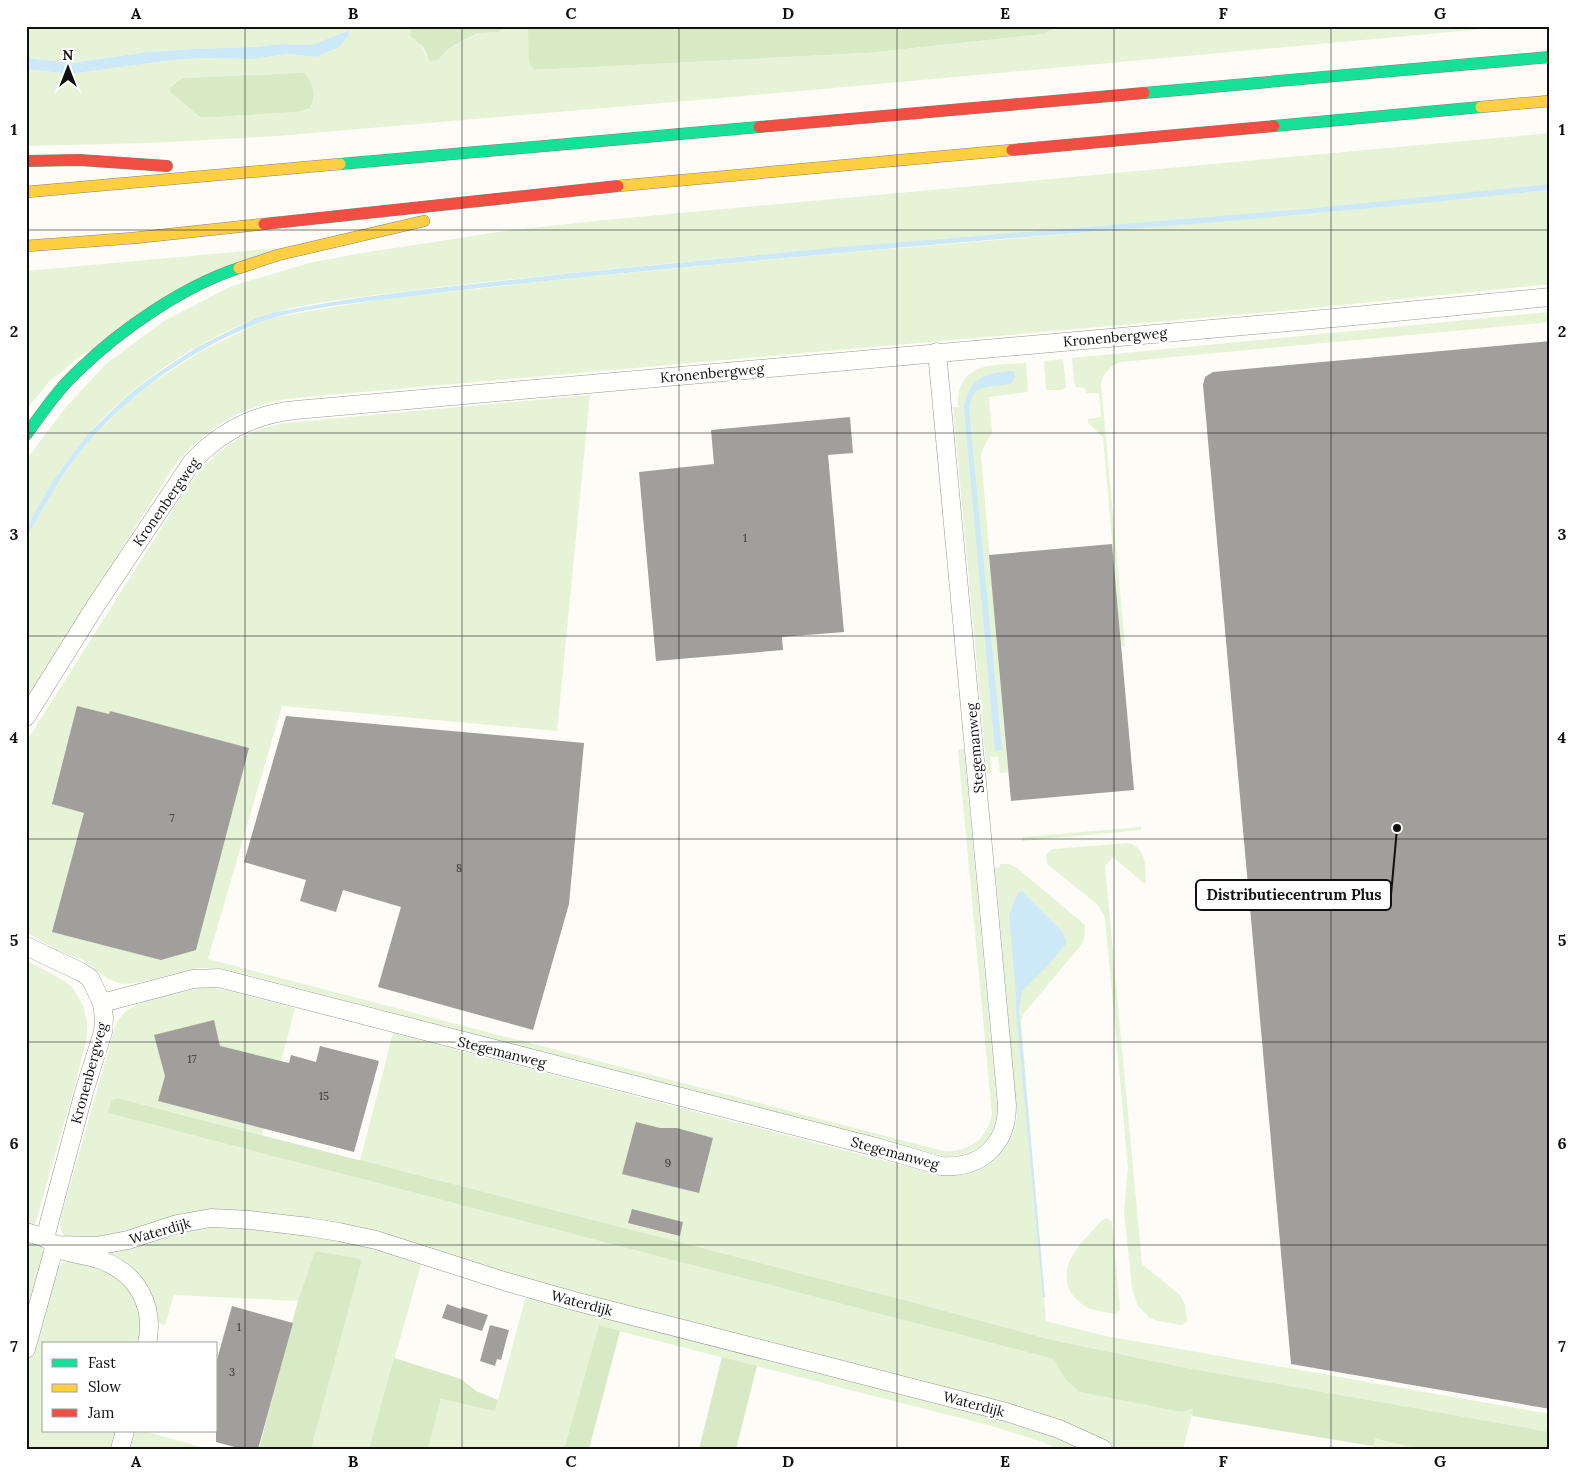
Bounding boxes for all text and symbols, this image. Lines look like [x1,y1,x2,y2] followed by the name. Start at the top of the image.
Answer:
[131,3,142,23] text: A
[348,3,359,23] text: B
[565,3,577,23] text: C
[782,3,794,23] text: D
[1000,3,1010,23] text: E
[1218,3,1228,23] text: F
[1434,3,1446,23] text: G
[42,42,92,92] north arrow
[63,46,74,64] text: N
[11,119,17,139] text: 1
[1559,119,1565,139] text: 1
[10,321,18,341] text: 2
[1558,321,1566,341] text: 2
[1062,323,1168,351] street label: Kronenbergweg
[659,359,765,387] street label: Kronenbergweg
[129,454,203,550] street label: Kronenbergweg
[10,524,19,544] text: 3
[1558,524,1567,544] text: 3
[743,531,747,545] house number: 1
[962,702,988,794] street label: Stegemanweg
[10,727,19,747] text: 4
[1558,727,1567,747] text: 4
[169,811,175,825] house number: 7
[456,861,462,875] house number: 8
[1196,880,1391,910] callout: Distributiecentrum Plus
[1206,885,1382,904] text: Distributiecentrum Plus
[10,930,19,950] text: 5
[1558,930,1567,950] text: 5
[67,1020,111,1126] street label: Kronenbergweg
[456,1032,548,1072] street label: Stegemanweg
[187,1052,197,1066] house number: 17
[319,1089,329,1103] house number: 15
[9,1133,19,1153] text: 6
[849,1133,941,1173] street label: Stegemanweg
[1557,1133,1567,1153] text: 6
[665,1156,671,1170] house number: 9
[127,1214,193,1248] street label: Waterdijk
[549,1286,615,1320] street label: Waterdijk
[237,1320,241,1334] house number: 1
[10,1336,18,1356] text: 7
[1558,1336,1566,1356] text: 7
[42,1342,218,1432] legend
[88,1353,116,1372] text: Fast
[229,1365,235,1379] house number: 3
[88,1377,121,1396] text: Slow
[941,1387,1007,1421] street label: Waterdijk
[87,1403,115,1422] text: Jam
[131,1451,142,1471] text: A
[348,1451,359,1471] text: B
[565,1451,577,1471] text: C
[782,1451,794,1471] text: D
[1000,1451,1010,1471] text: E
[1218,1451,1228,1471] text: F
[1434,1451,1446,1471] text: G

